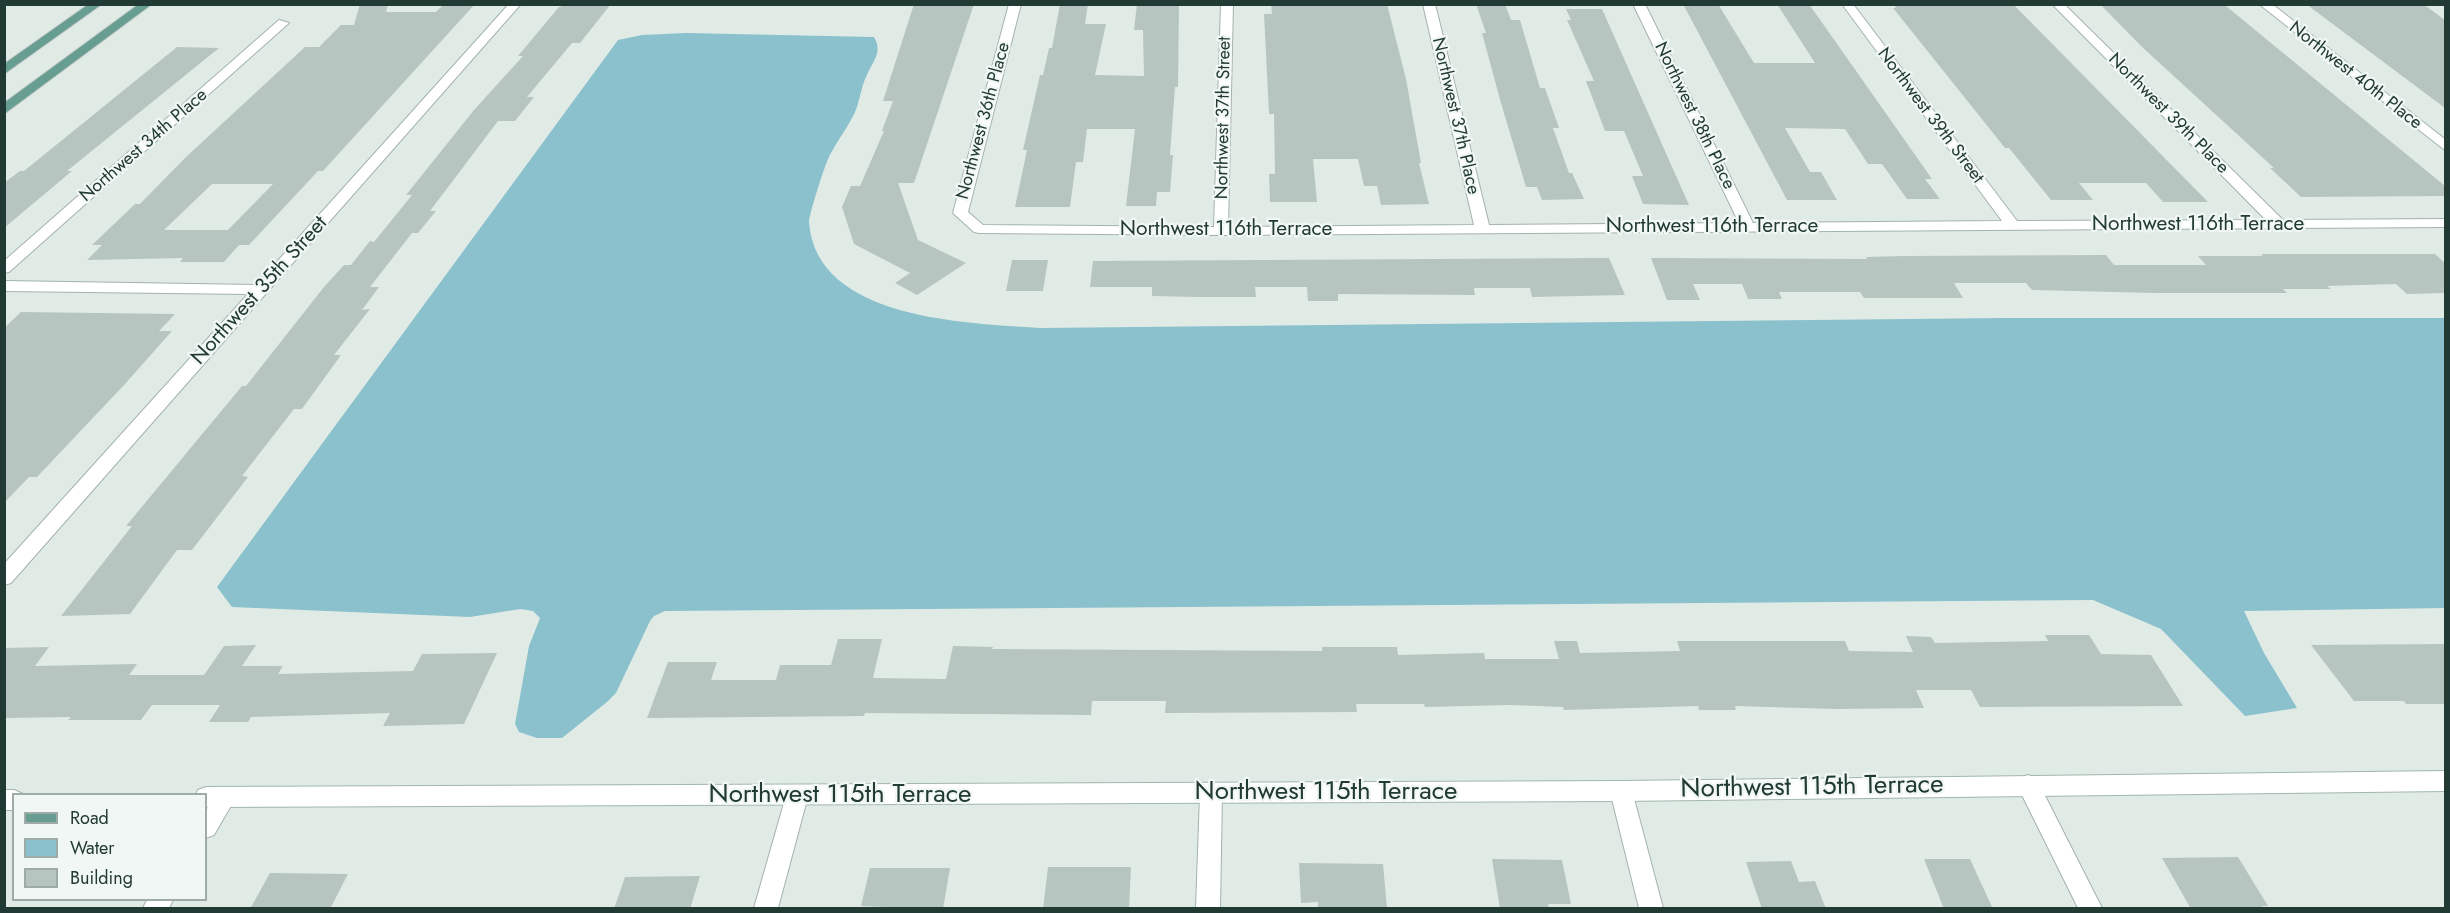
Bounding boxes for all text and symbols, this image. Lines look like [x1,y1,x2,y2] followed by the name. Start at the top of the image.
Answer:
[2284,17,2426,135] street label: Northwest 40th Place
[1426,35,1484,197] street label: Northwest 37th Place
[1212,36,1236,200] street label: Northwest 37th Street
[1649,39,1739,193] street label: Northwest 38th Place
[953,40,1015,202] street label: Northwest 36th Place
[1872,44,1988,188] street label: Northwest 39th Street
[2103,49,2233,179] street label: Northwest 39th Place
[76,85,212,207] street label: Northwest 34th Place
[187,211,333,371] street label: Northwest 35th Street
[2092,212,2304,238] street label: Northwest 116th Terrace
[1606,214,1818,240] street label: Northwest 116th Terrace
[1120,217,1332,243] street label: Northwest 116th Terrace
[1680,770,1944,806] street label: Northwest 115th Terrace
[1194,777,1458,809] street label: Northwest 115th Terrace
[708,780,972,812] street label: Northwest 115th Terrace
[12,793,207,901] legend
[70,805,109,831] text: Road
[70,835,114,861] text: Water
[70,865,133,891] text: Building

